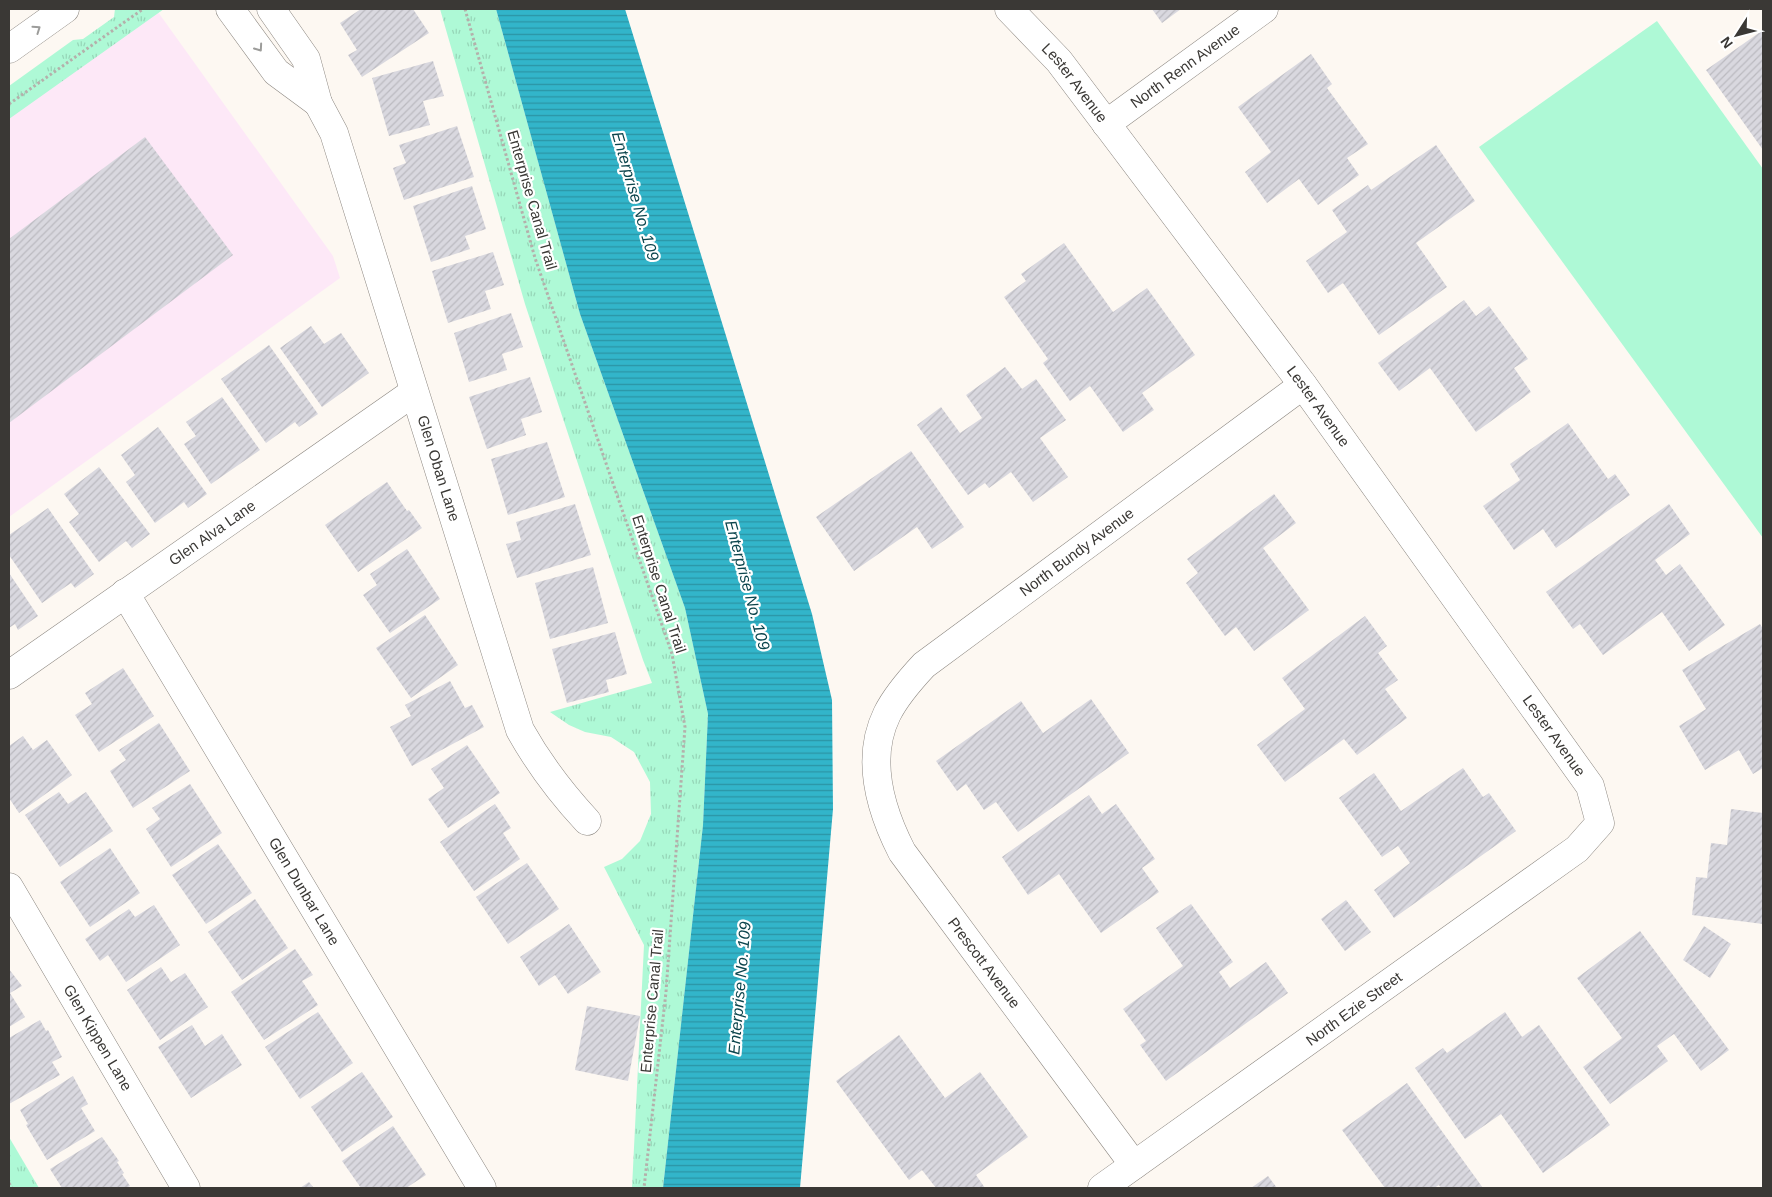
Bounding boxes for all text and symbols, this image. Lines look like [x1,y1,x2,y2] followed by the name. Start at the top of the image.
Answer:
[1712,10,1762,60] north arrow
[1127,21,1243,111] street label: North Renn Avenue
[31,26,41,35] one-way arrow
[1717,34,1736,51] text: N
[1039,40,1111,125] street label: Lester Avenue
[253,42,262,52] one-way arrow
[504,128,561,272] street label: Enterprise Canal Trail
[609,130,662,263] water label: Enterprise No. 109
[1284,362,1353,450] street label: Lester Avenue
[414,413,463,523] street label: Glen Oban Lane
[165,496,259,569] street label: Glen Alva Lane
[1016,504,1137,599] street label: North Bundy Avenue
[629,513,690,655] street label: Enterprise Canal Trail
[722,518,773,652] water label: Enterprise No. 109
[1520,692,1589,779] street label: Lester Avenue
[266,834,343,948] street label: Glen Dunbar Lane
[945,914,1024,1011] street label: Prescott Avenue
[725,921,754,1055] water label: Enterprise No. 109
[637,928,666,1074] street label: Enterprise Canal Trail
[1303,968,1406,1049] street label: North Ezie Street
[60,982,136,1094] street label: Glen Kippen Lane

